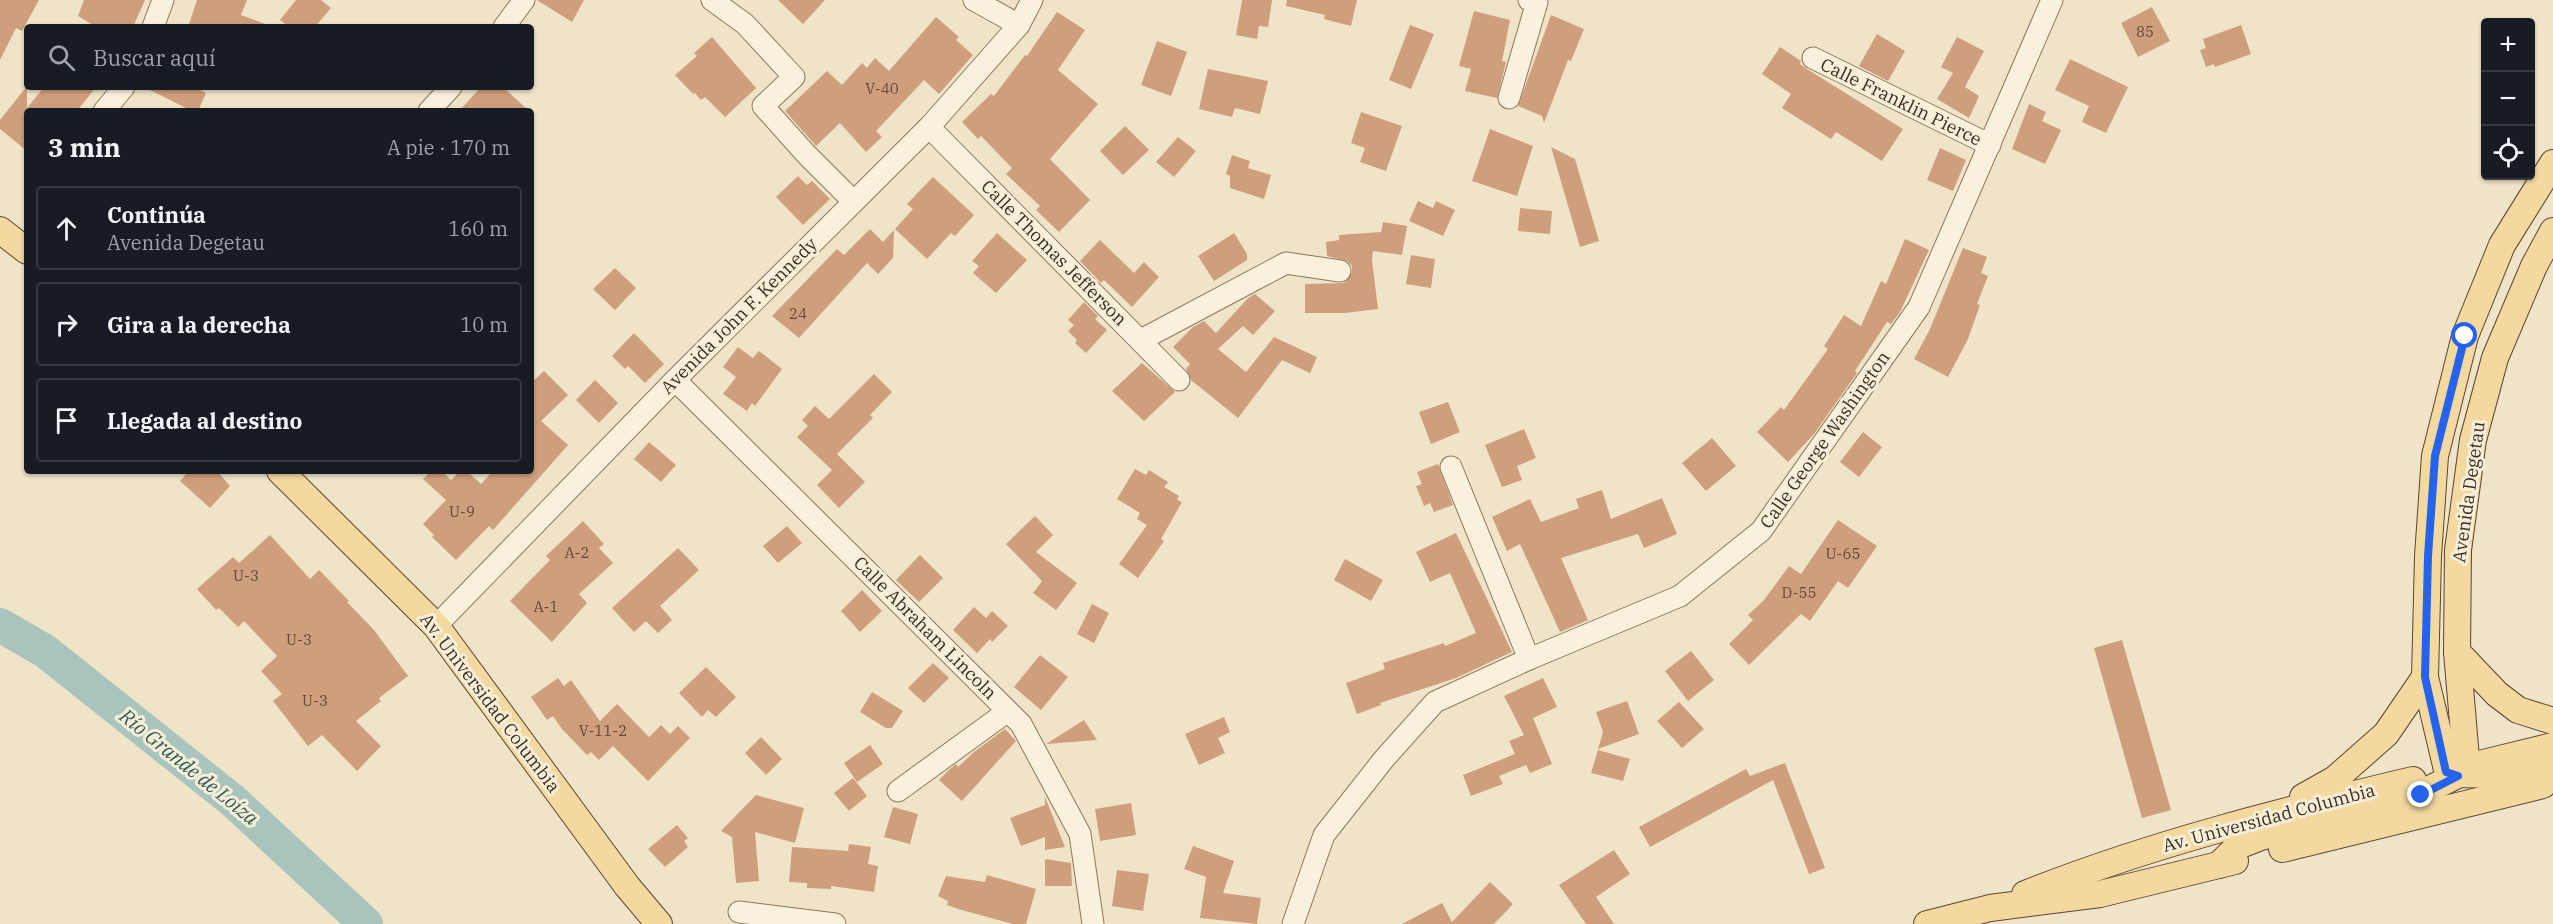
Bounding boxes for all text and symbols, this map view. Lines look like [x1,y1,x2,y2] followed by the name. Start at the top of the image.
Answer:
[2481,18,2535,180] map controls
[2481,18,2535,72] button: +
[2136,22,2154,41] house number: 85
[24,24,534,90] search box
[45,41,78,74] icon: search
[93,43,216,72] text: Buscar aquí
[1817,52,1986,151] street label: Calle Franklin Pierce
[2481,72,2535,126] button: −
[865,79,899,98] house number: V-40
[2481,126,2535,180] button: locate
[48,130,121,164] text: 3 min
[387,134,510,161] text: A pie · 170 m
[977,175,1132,330] street label: Calle Thomas Jefferson
[107,200,206,229] text: Continúa
[50,212,83,245] icon: ahead
[448,215,508,242] text: 160 m
[107,229,265,256] text: Avenida Degetau
[656,232,822,399] street label: Avenida John F. Kennedy
[789,304,807,323] house number: 24
[50,308,83,341] icon: right
[107,310,291,339] text: Gira a la derecha
[460,311,508,338] text: 10 m
[2451,322,2477,348] route start
[1755,347,1895,533] street label: Calle George Washington
[50,404,83,437] icon: arrive
[107,406,302,435] text: Llegada al destino
[2447,420,2490,564] street label: Avenida Degetau
[449,502,475,521] house number: U-9
[565,543,589,562] house number: A-2
[1826,544,1860,563] house number: U-65
[849,551,1002,704] street label: Calle Abraham Lincoln
[233,566,259,585] house number: U-3
[1782,583,1816,602] house number: D-55
[534,597,558,616] house number: A-1
[415,608,566,797] street label: Av. Universidad Columbia
[286,630,312,649] house number: U-3
[302,691,328,710] house number: U-3
[114,702,264,831] water label: Río Grande de Loíza
[579,721,627,740] house number: V-11-2
[2160,778,2378,857] street label: Av. Universidad Columbia
[2407,781,2433,807] route end

